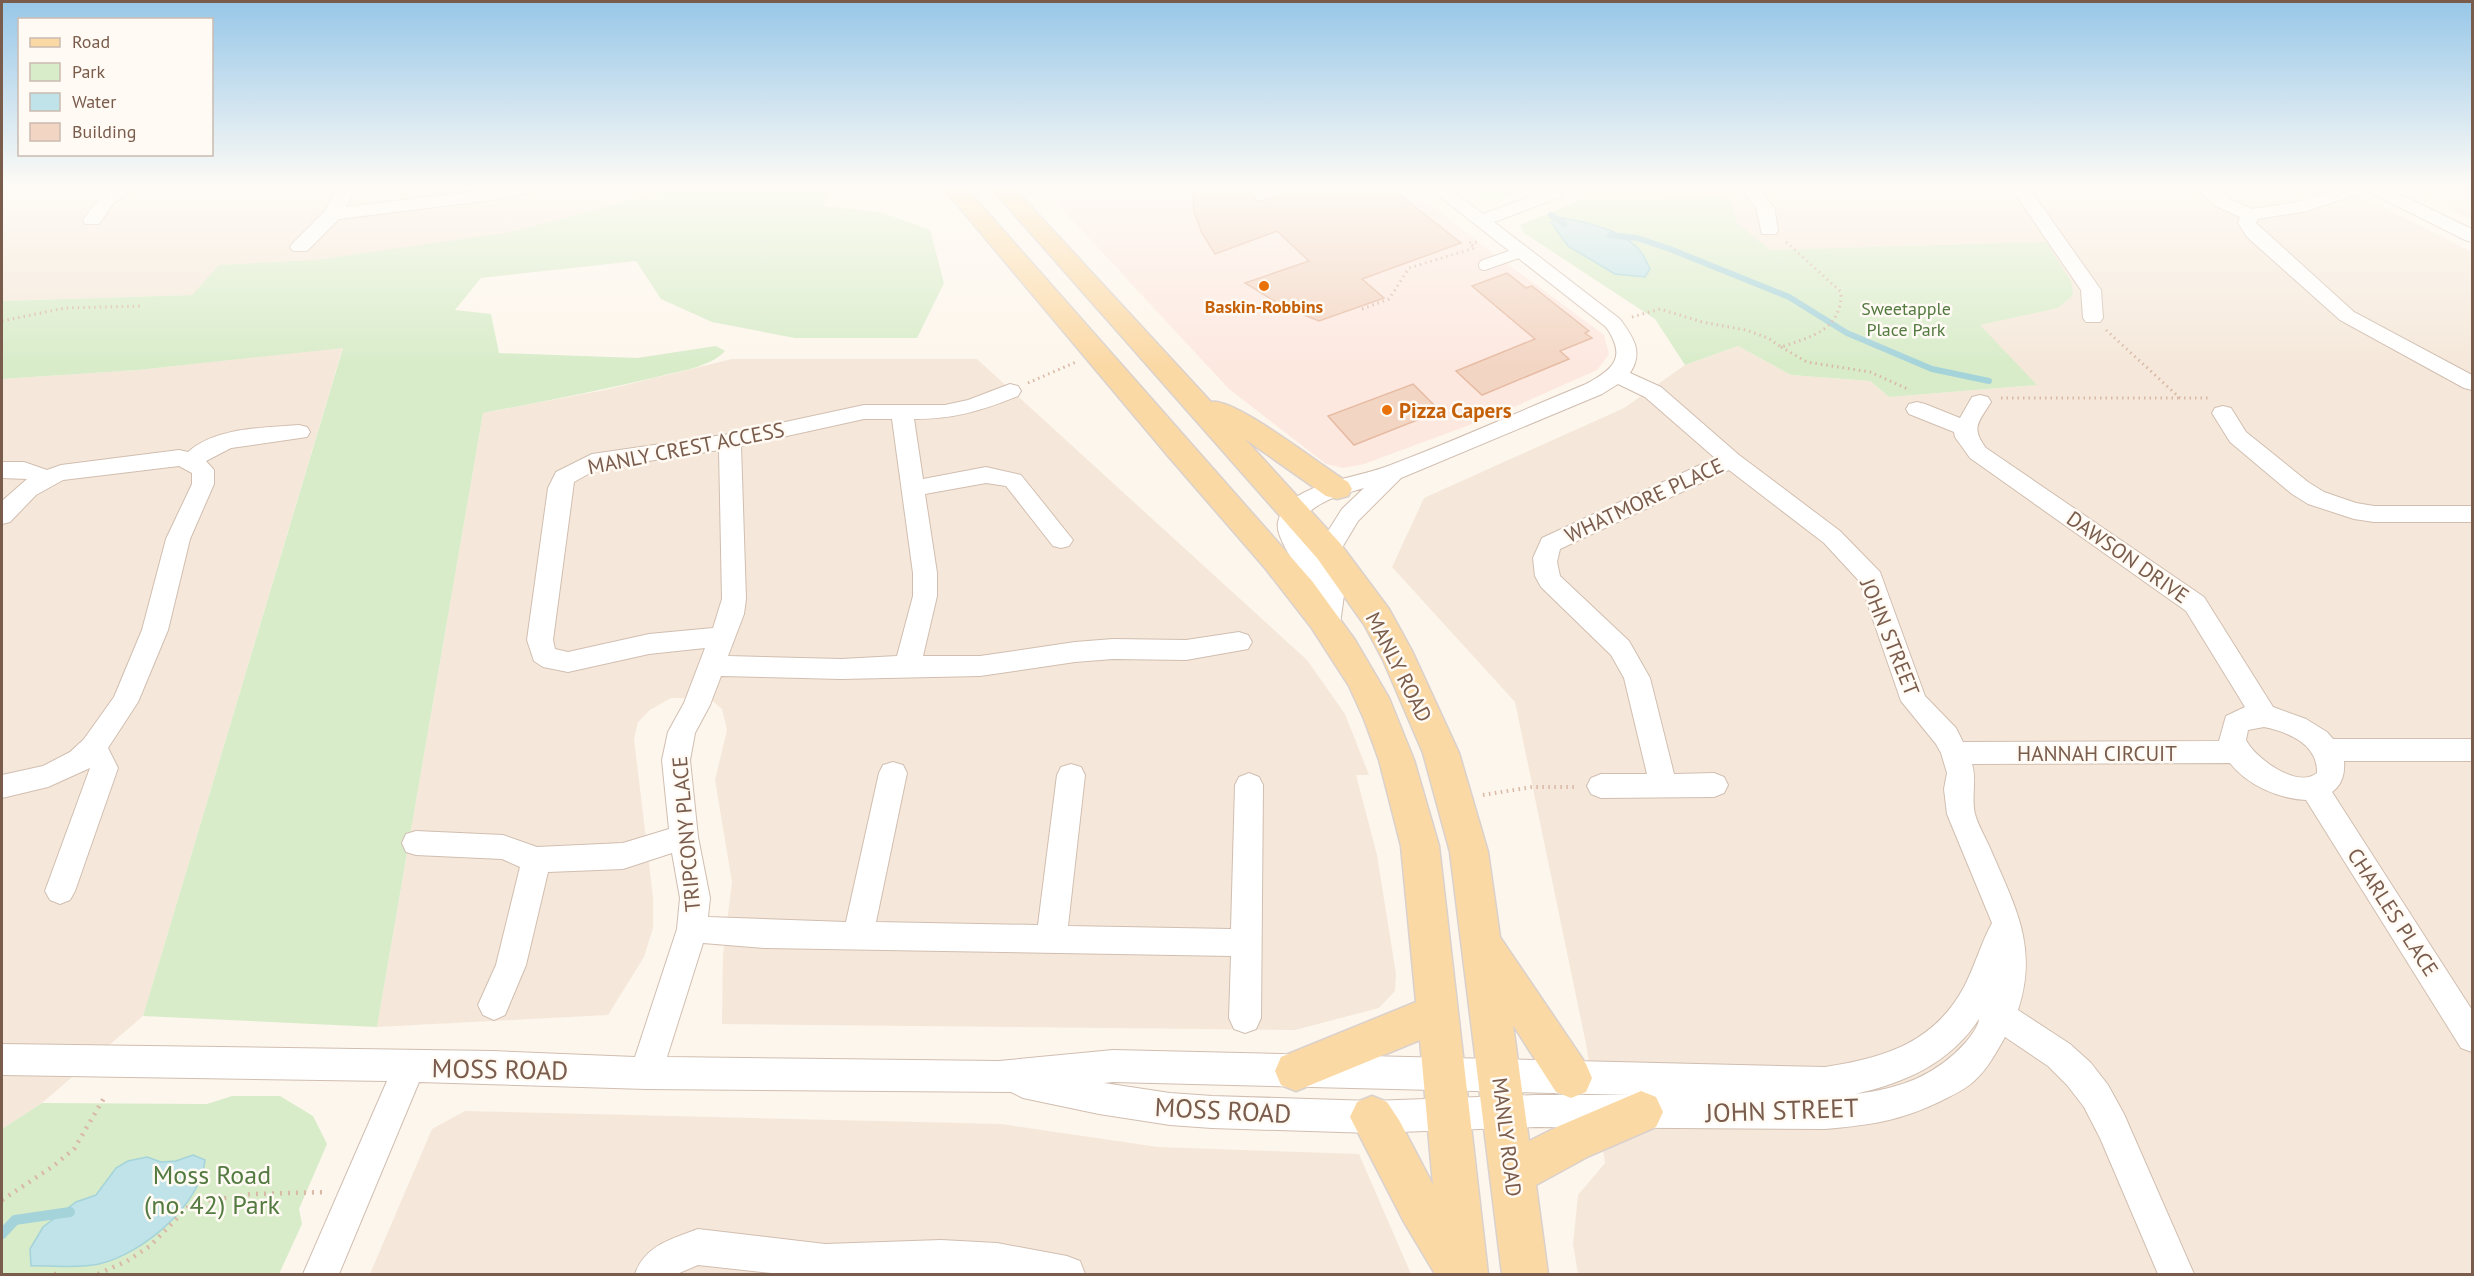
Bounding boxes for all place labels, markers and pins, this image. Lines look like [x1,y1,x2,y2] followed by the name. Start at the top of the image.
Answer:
[1257,279,1271,293] marker: Baskin-Robbins
[1205,295,1324,318] place label: Baskin-Robbins
[1399,397,1512,424] place label: Pizza Capers
[1380,403,1394,417] marker: Pizza Capers

